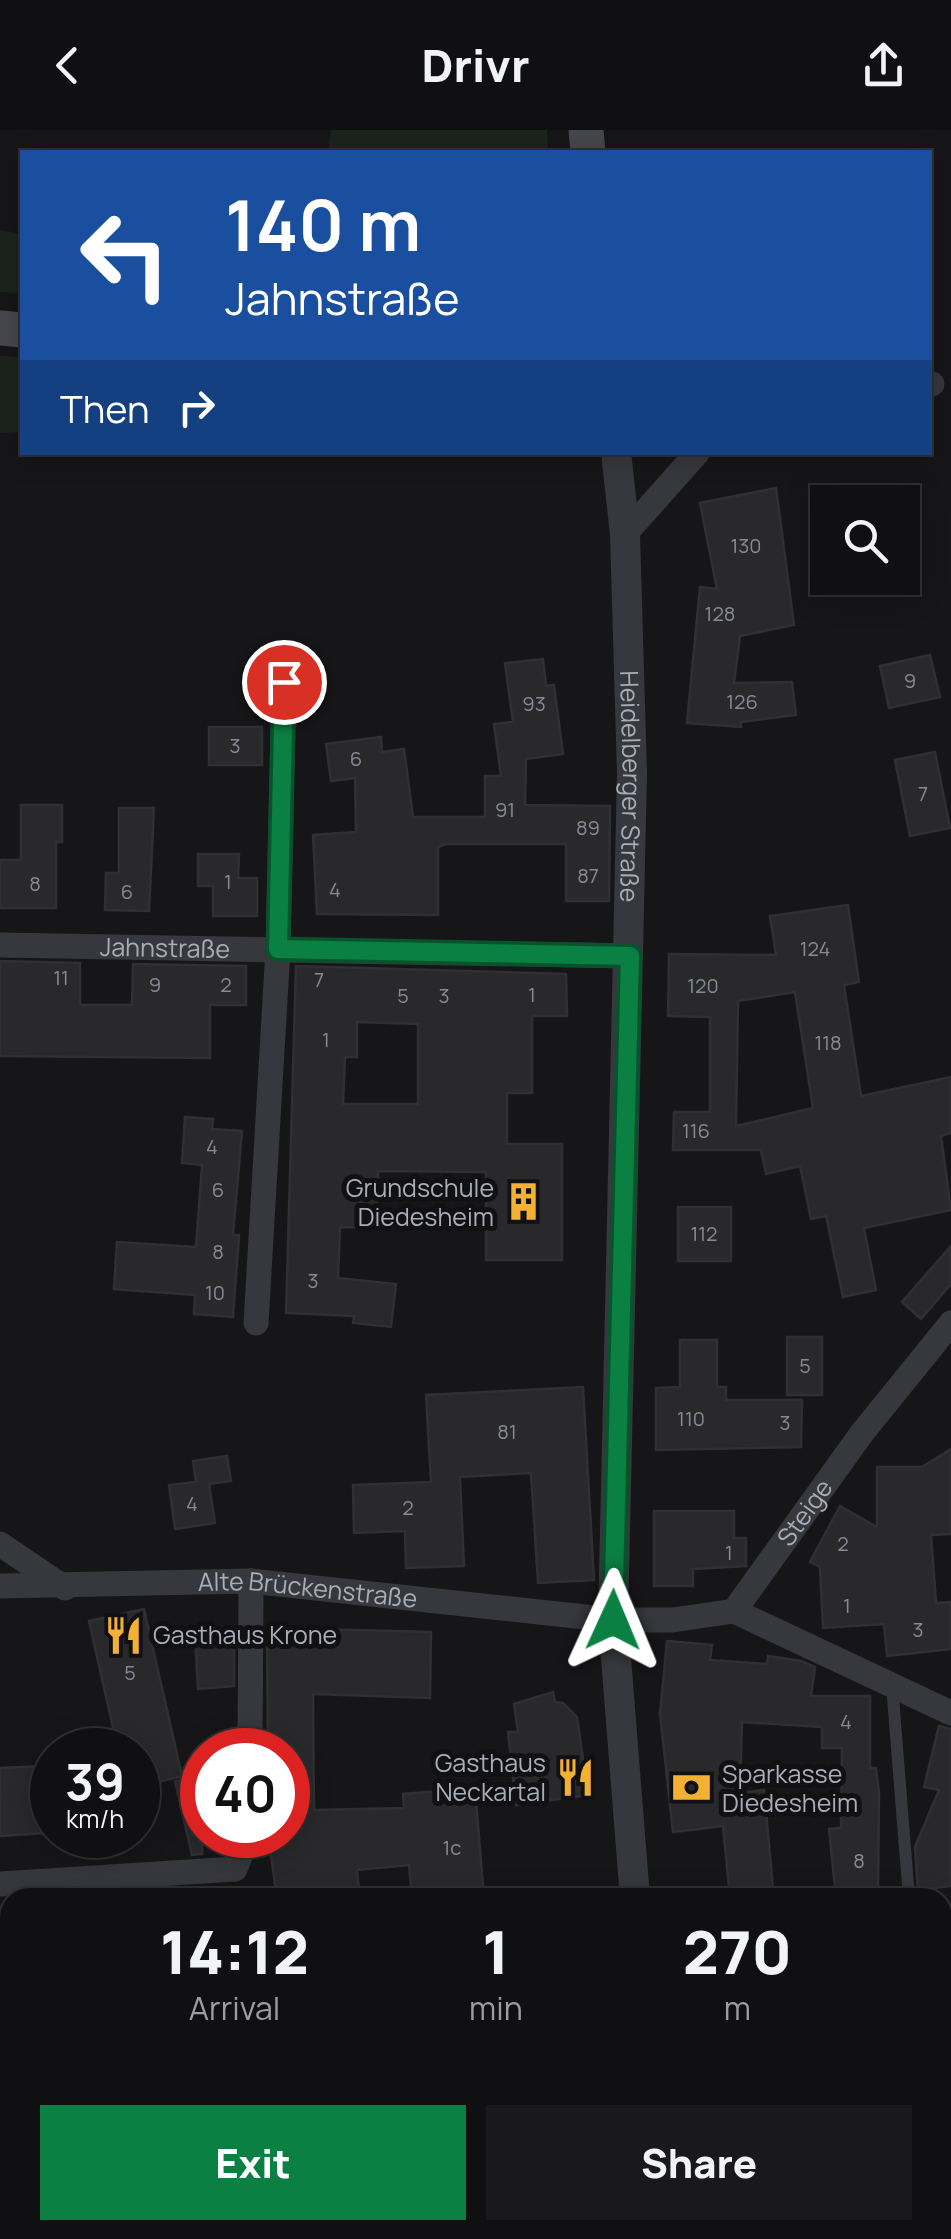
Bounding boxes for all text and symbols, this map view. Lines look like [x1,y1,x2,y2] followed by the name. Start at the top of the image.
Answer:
[422,34,529,96] text: Drivr
[40,38,95,93] icon: back
[856,38,911,93] icon: share
[225,176,421,272] text: 140 m
[60,190,190,320] icon: left
[225,267,460,329] text: Jahnstraße
[169,380,224,435] icon: right
[60,382,149,434] text: Then
[810,485,920,595] map controls
[810,485,920,595] button: search
[730,532,762,559] house number: 130
[705,600,735,627] house number: 128
[242,640,327,725] pin
[257,655,312,710] icon: arrive
[904,667,916,694] house number: 9
[612,670,650,903] street label: Heidelberger Straße
[726,688,758,715] house number: 126
[522,690,546,717] house number: 93
[229,732,241,759] house number: 3
[350,745,362,772] house number: 6
[918,780,928,807] house number: 7
[495,796,515,823] house number: 91
[576,814,600,841] house number: 89
[577,862,599,889] house number: 87
[224,868,232,895] house number: 1
[29,870,41,897] house number: 8
[329,876,341,903] house number: 4
[121,878,133,905] house number: 6
[100,929,230,966] street label: Jahnstraße
[800,935,830,962] house number: 124
[53,964,69,991] house number: 11
[314,966,324,993] house number: 7
[149,971,161,998] house number: 9
[220,971,232,998] house number: 2
[687,972,719,999] house number: 120
[528,981,536,1008] house number: 1
[397,982,409,1009] house number: 5
[438,982,450,1009] house number: 3
[322,1026,330,1053] house number: 1
[814,1029,842,1056] house number: 118
[682,1117,710,1144] house number: 116
[206,1133,218,1160] house number: 4
[346,1170,494,1234] place label: Grundschule Diedesheim
[212,1176,224,1203] house number: 6
[503,1181,545,1223] building icon: Grundschule Diedesheim
[691,1220,718,1247] house number: 112
[212,1238,224,1265] house number: 8
[307,1267,319,1294] house number: 3
[205,1279,225,1306] house number: 10
[799,1352,811,1379] house number: 5
[677,1405,705,1432] house number: 110
[779,1409,791,1436] house number: 3
[497,1418,517,1445] house number: 81
[768,1472,840,1553] street label: Steige
[186,1490,198,1517] house number: 4
[402,1494,414,1521] house number: 2
[837,1530,849,1557] house number: 2
[725,1539,733,1566] house number: 1
[197,1563,419,1616] street label: Alte Brückenstraße
[561,1568,665,1672] position arrow
[843,1592,851,1619] house number: 1
[102,1614,144,1656] restaurant icon: Gasthaus Krone
[912,1616,924,1643] house number: 3
[153,1617,337,1652] place label: Gasthaus Krone
[124,1659,136,1686] house number: 5
[840,1708,852,1735] house number: 4
[180,1728,310,1858] speed limit sign: 40
[435,1745,546,1809] place label: Gasthaus Neckartal
[65,1747,125,1815] text: 39
[555,1756,597,1798] restaurant icon: Gasthaus Neckartal
[722,1756,858,1820] place label: Sparkasse Diedesheim
[671,1767,713,1809] bank icon: Sparkasse Diedesheim
[66,1801,124,1836] text: km/h
[443,1834,461,1861] house number: 1c
[853,1847,865,1874] house number: 8
[160,1910,309,1992] text: 14:12
[482,1910,509,1992] text: 1
[683,1910,792,1992] text: 270
[189,1986,280,2030] text: Arrival
[469,1986,523,2030] text: min
[724,1986,751,2030] text: m
[40,2105,466,2220] button: Exit
[486,2105,912,2220] button: Share

